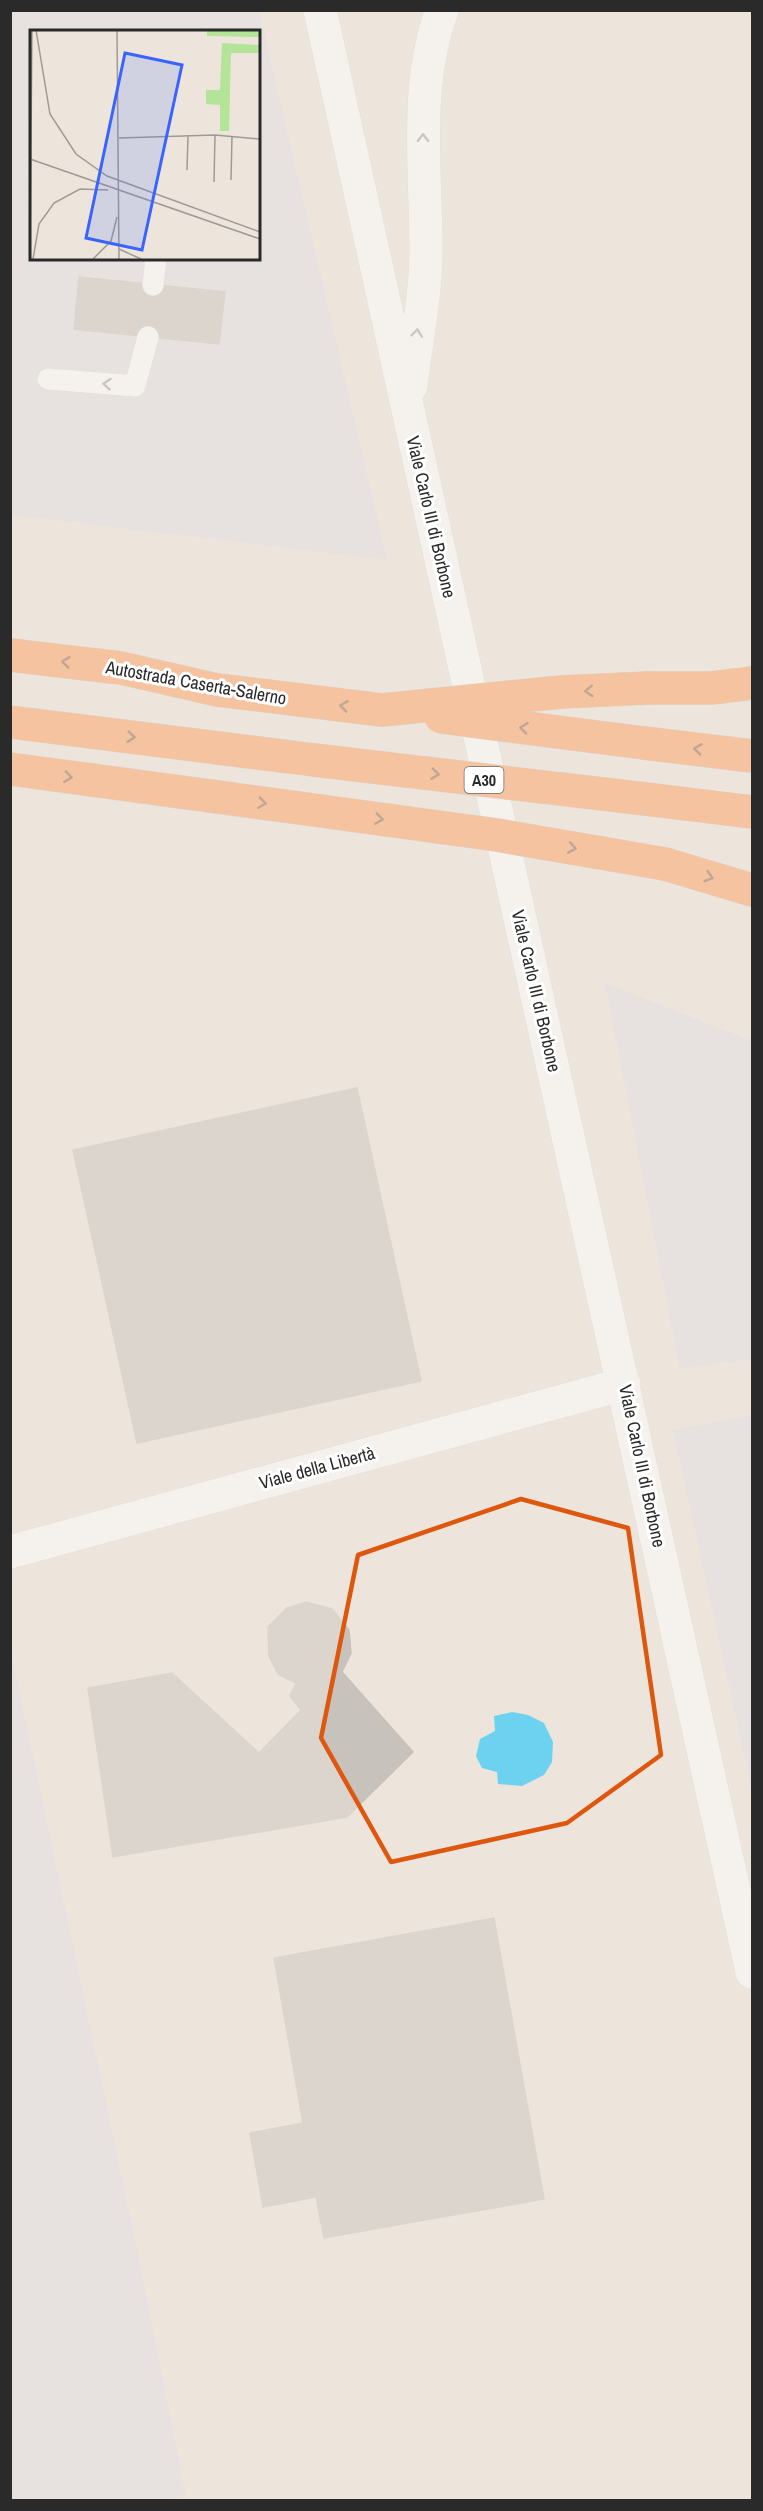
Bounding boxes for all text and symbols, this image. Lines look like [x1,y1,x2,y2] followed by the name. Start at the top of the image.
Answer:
[30,30,260,260] inset map
[417,134,429,143] one-way arrow
[410,328,423,337] one-way arrow
[103,378,112,391] one-way arrow
[401,433,462,600] street label: Viale Carlo III di Borbone
[103,654,288,711] street label: Autostrada Caserta-Salerno
[61,656,70,668] one-way arrow
[585,684,594,697] one-way arrow
[339,700,348,712] one-way arrow
[519,722,528,734] one-way arrow
[126,730,136,743] one-way arrow
[694,743,703,756] one-way arrow
[430,767,439,780] one-way arrow
[464,767,504,793] road number: A30
[64,770,73,782] one-way arrow
[257,796,266,808] one-way arrow
[375,812,384,824] one-way arrow
[567,841,577,854] one-way arrow
[703,870,714,882] one-way arrow
[506,907,567,1074] street label: Viale Carlo III di Borbone
[613,1382,672,1549] street label: Viale Carlo III di Borbone
[256,1440,377,1495] street label: Viale della Libertà

